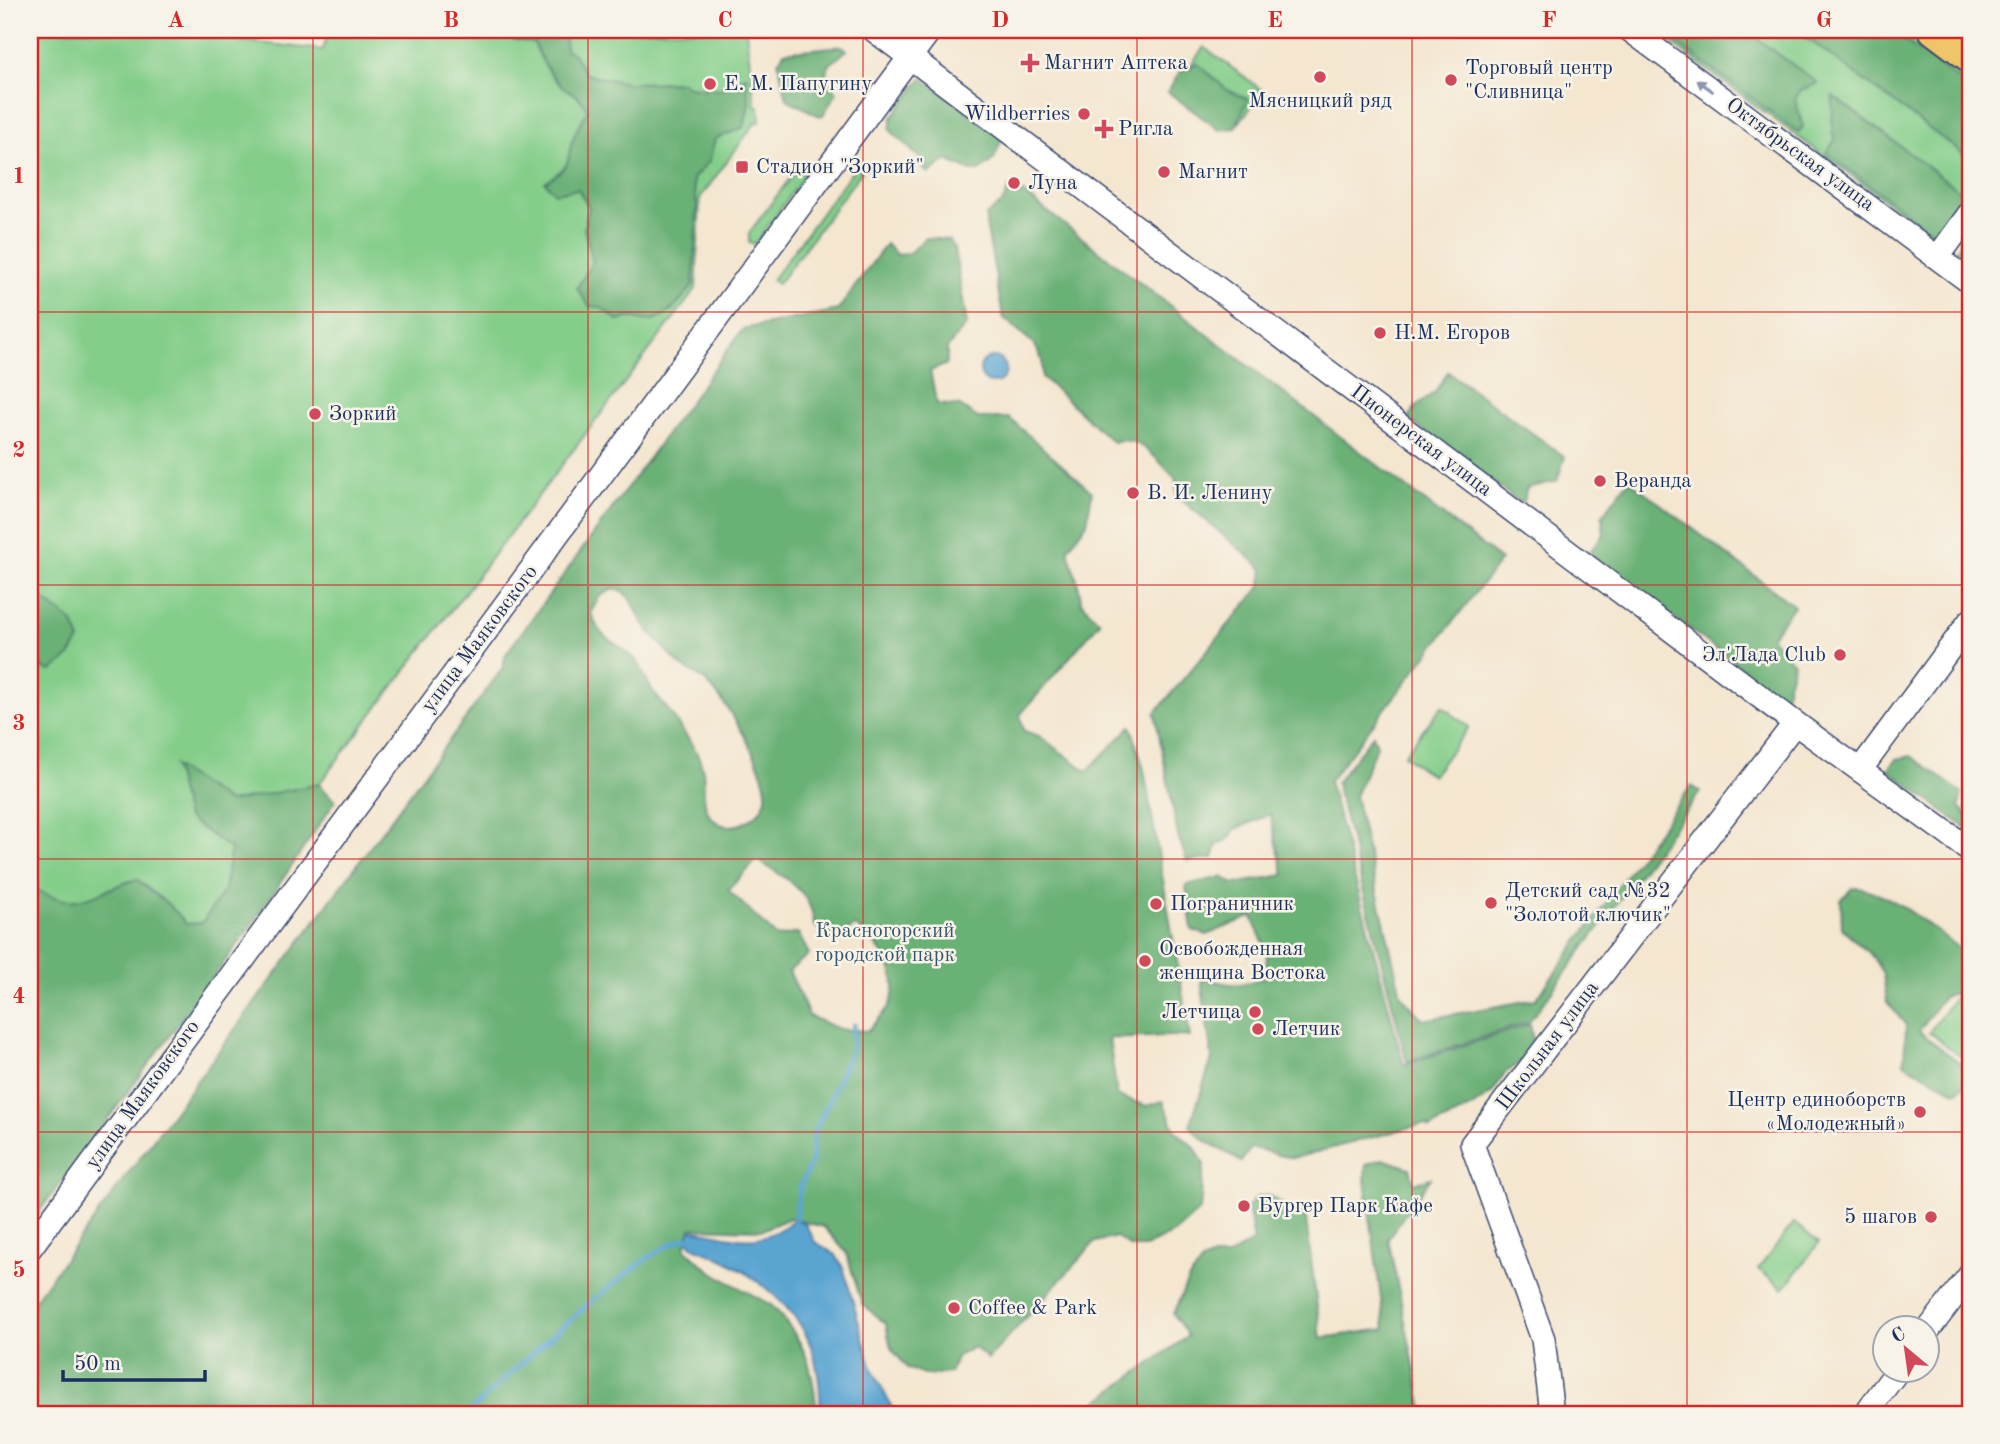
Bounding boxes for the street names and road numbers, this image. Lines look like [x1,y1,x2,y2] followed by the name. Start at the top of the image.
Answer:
[1722,94,1878,216] street label: Октябрьская улица
[1346,381,1496,501] street label: Пионерская улица
[418,562,542,716] street label: улица Маяковского
[1493,977,1603,1115] street label: Школьная улица
[82,1017,204,1173] street label: улица Маяковского

